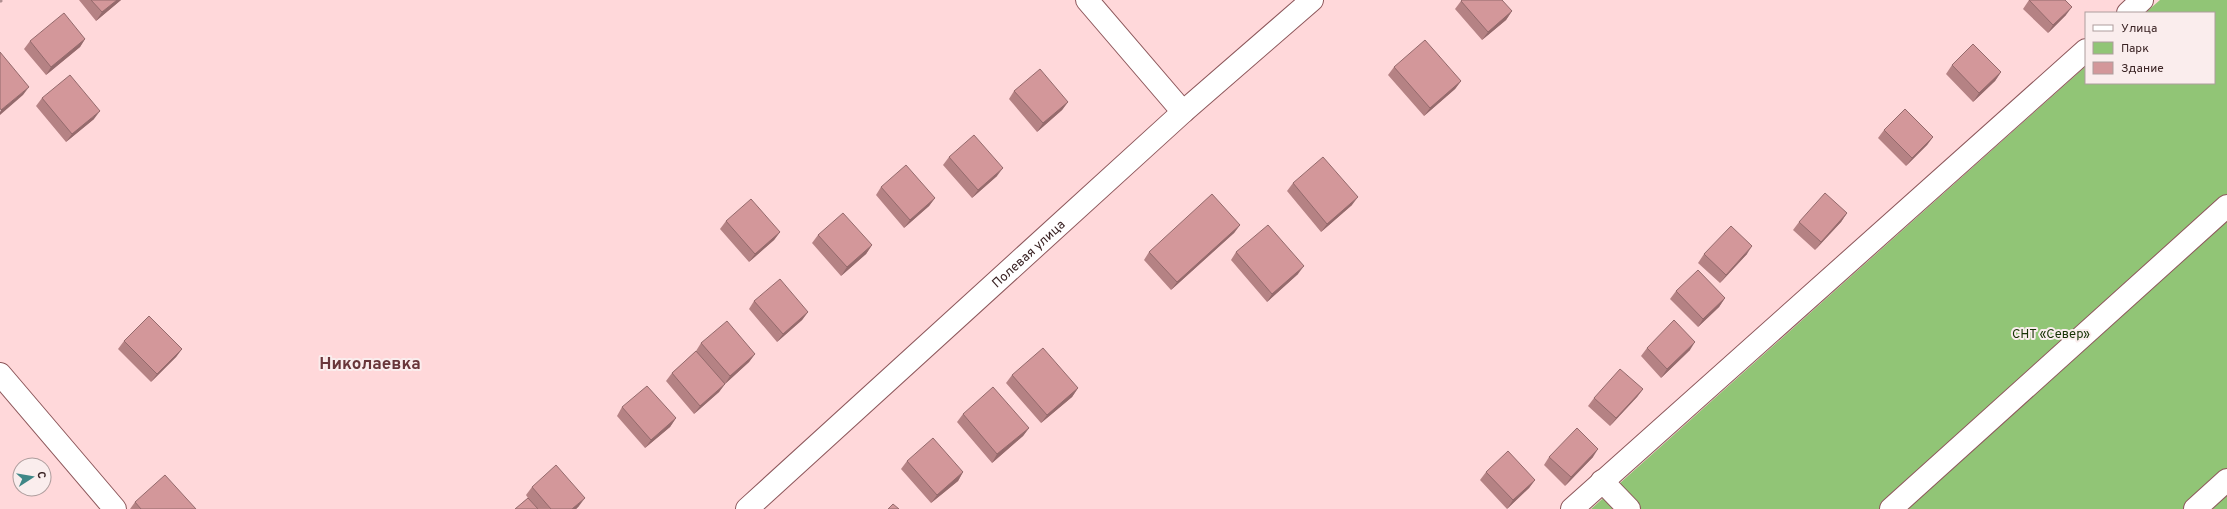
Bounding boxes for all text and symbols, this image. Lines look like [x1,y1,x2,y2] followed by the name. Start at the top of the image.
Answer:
[2085,12,2215,84] legend
[2121,21,2157,37] text: Улица
[2121,41,2149,57] text: Парк
[2121,61,2164,77] text: Здание
[989,217,1069,292] street label: Полевая улица
[2012,327,2090,343] park label: СНТ «Север»
[319,354,421,376] district label: Николаевка
[12,457,52,497] north arrow
[33,470,48,480] text: С

